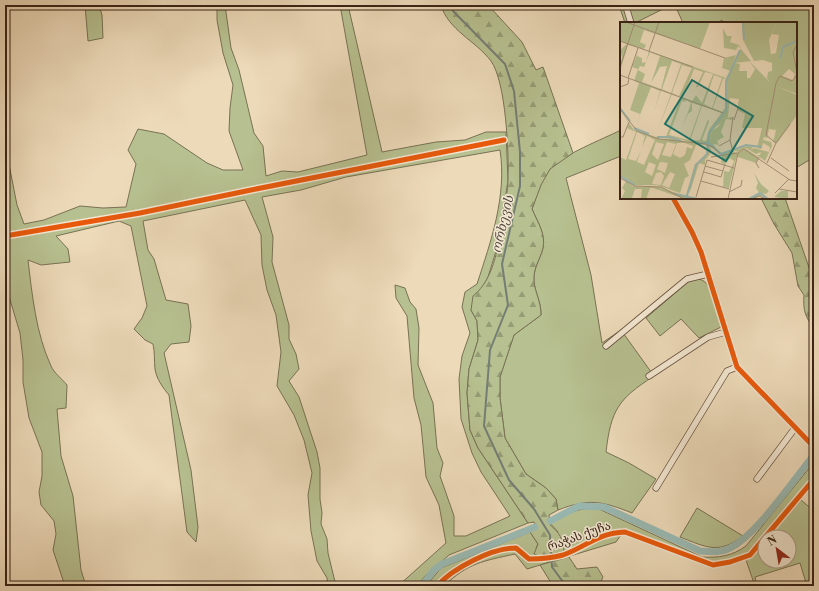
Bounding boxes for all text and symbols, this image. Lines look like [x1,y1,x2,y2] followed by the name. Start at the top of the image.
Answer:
[620,22,797,199] inset map
[489,193,518,255] water label: ორხევის
[545,518,613,555] street label: რაჭას ქუჩა
[757,529,797,569] north arrow
[765,533,780,550] text: N

